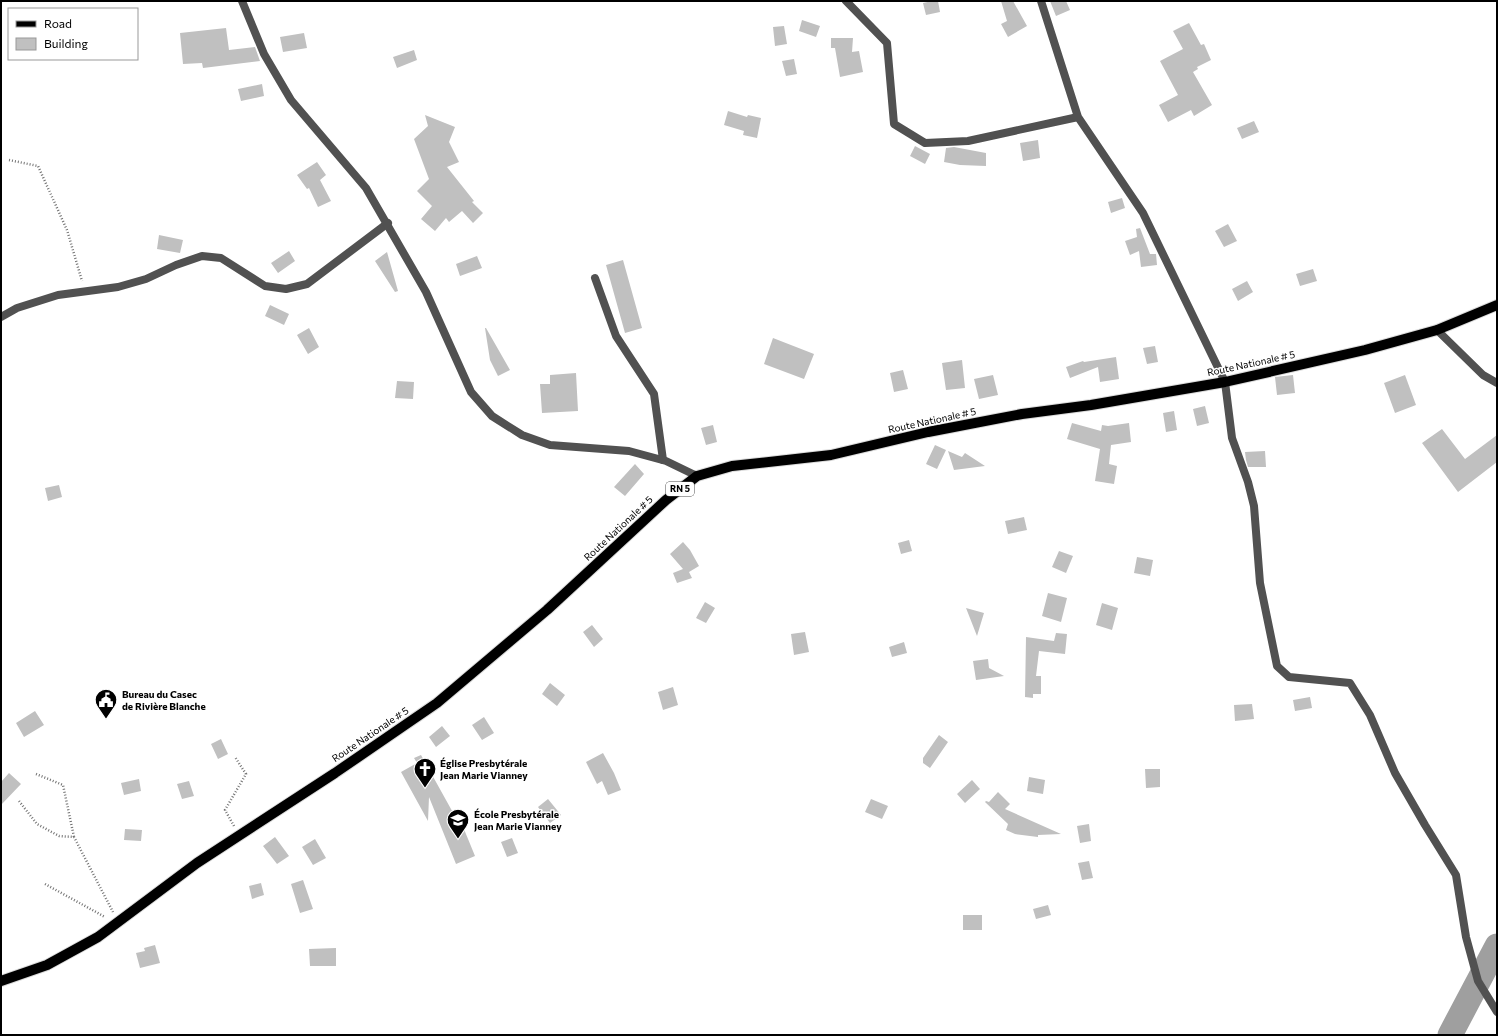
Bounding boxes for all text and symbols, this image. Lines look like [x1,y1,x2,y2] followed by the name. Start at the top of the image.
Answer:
[8,8,138,60] legend
[44,16,72,30] text: Road
[44,36,88,50] text: Building
[1206,348,1296,378] street label: Route Nationale # 5
[887,405,977,435] street label: Route Nationale # 5
[666,482,694,496] road number: RN 5
[581,493,655,563] street label: Route Nationale # 5
[93,687,119,720] public building icon: Bureau du Casec de Rivière Blanche
[122,688,206,712] place label: Bureau du Casec de Rivière Blanche
[329,704,411,764] street label: Route Nationale # 5
[412,756,438,789] church icon: Église Presbytérale Jean Marie Vianney
[440,757,528,781] place label: Église Presbytérale Jean Marie Vianney
[445,807,471,840] school or university icon: École Presbytérale Jean Marie Vianney
[474,808,562,832] place label: École Presbytérale Jean Marie Vianney

